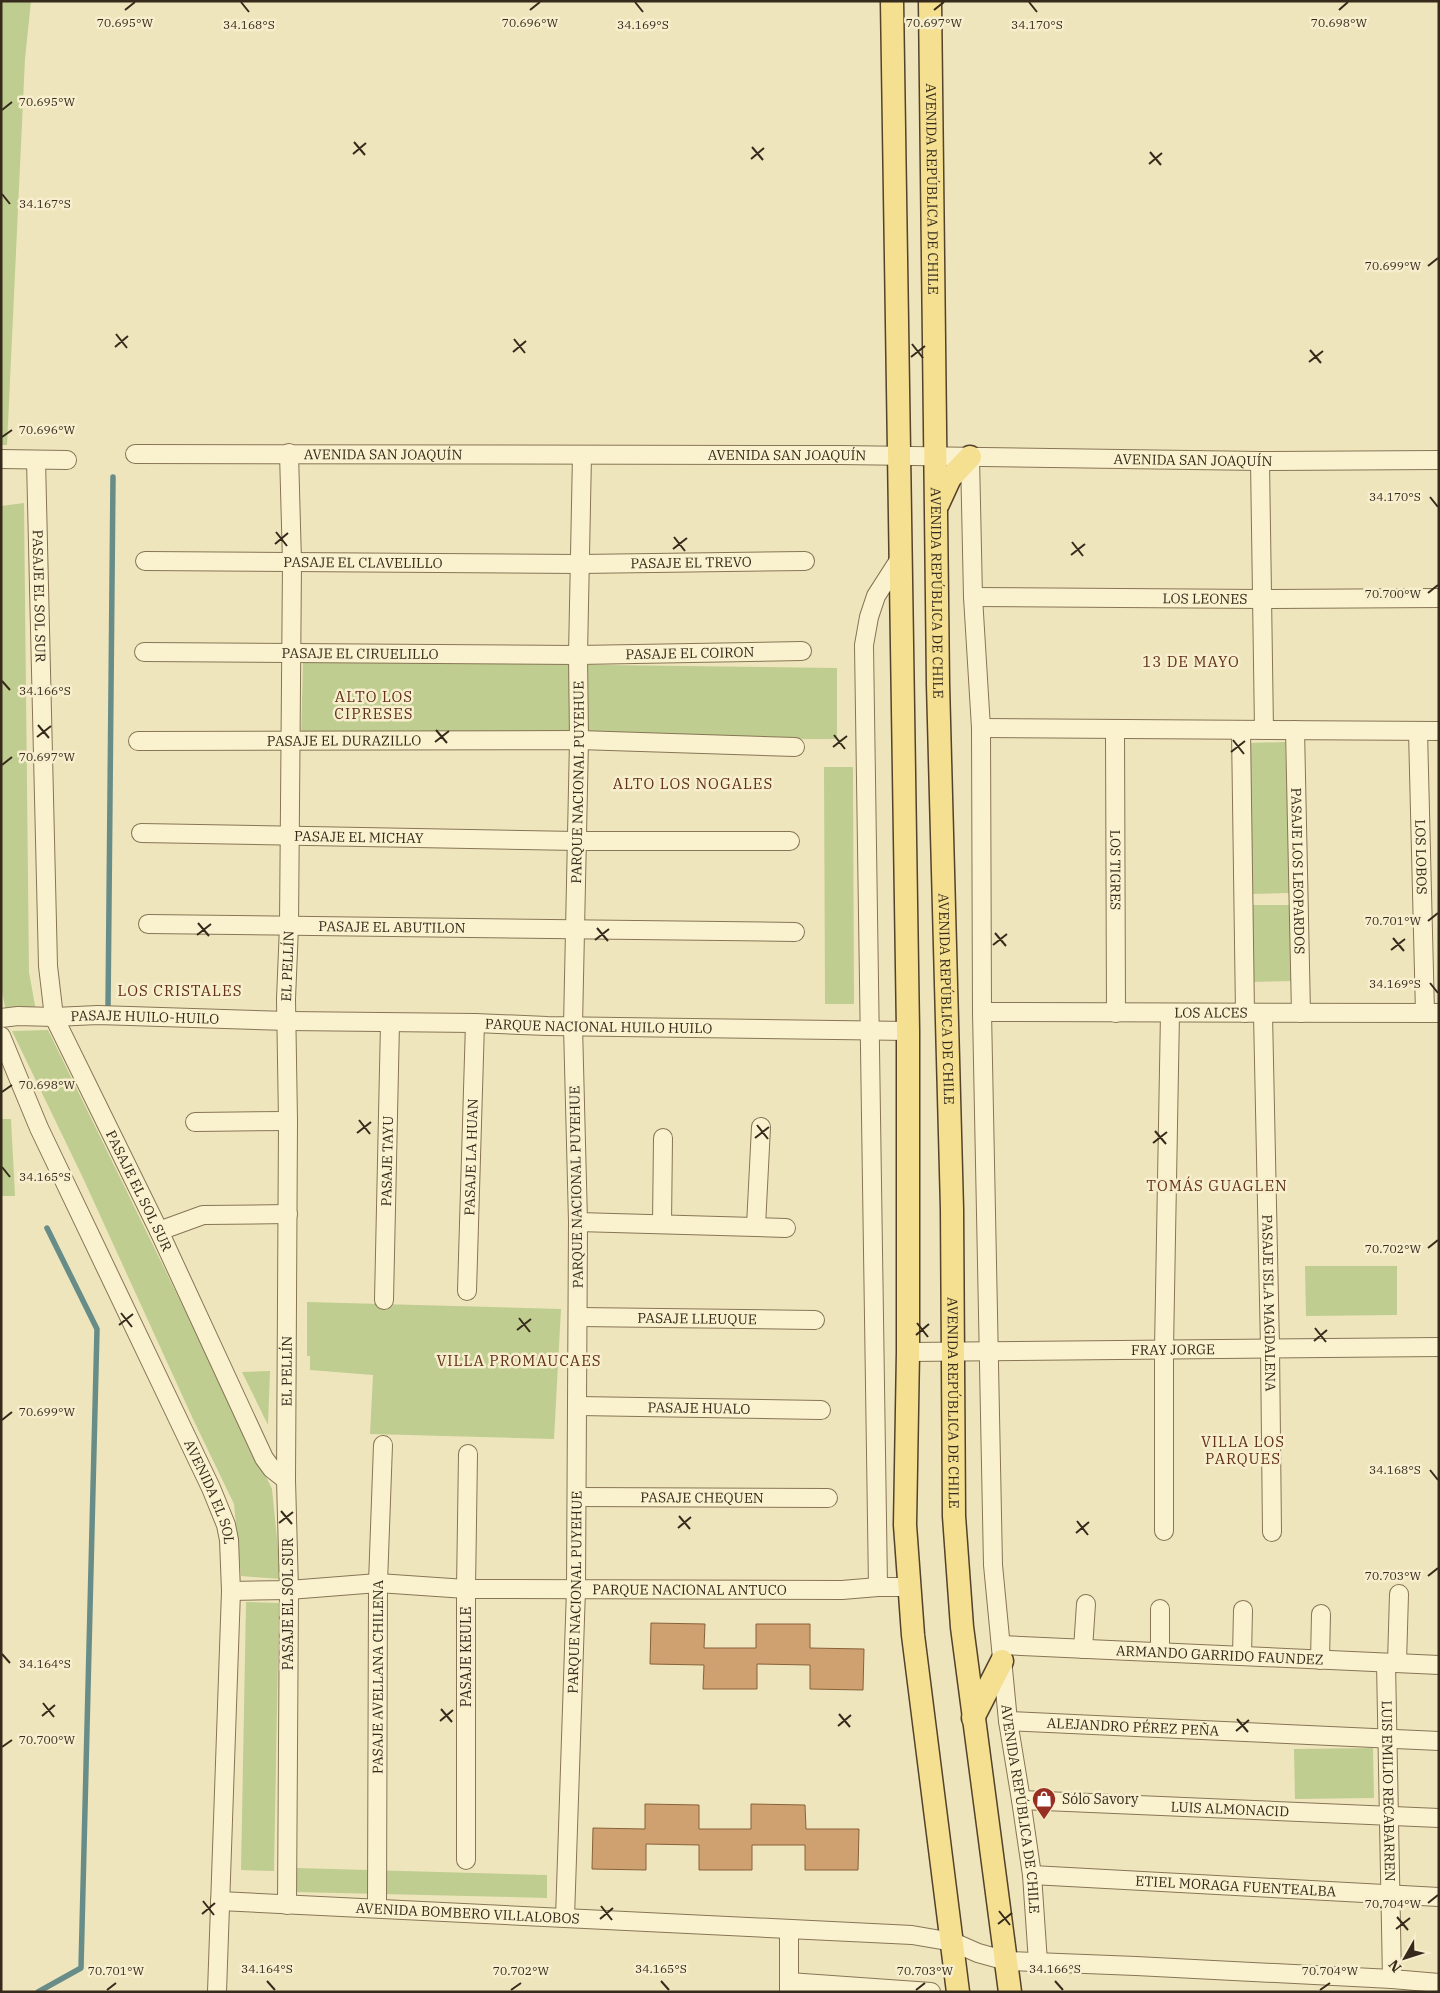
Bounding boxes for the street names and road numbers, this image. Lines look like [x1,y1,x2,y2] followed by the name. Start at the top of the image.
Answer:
[922,83,942,295] street label: AVENIDA REPÚBLICA DE CHILE
[304,444,462,463] street label: AVENIDA SAN JOAQUÍN
[708,445,867,464] street label: AVENIDA SAN JOAQUÍN
[1114,450,1272,470] street label: AVENIDA SAN JOAQUÍN
[927,487,947,699] street label: AVENIDA REPÚBLICA DE CHILE
[29,529,50,663] street label: PASAJE EL SOL SUR
[283,553,443,572] street label: PASAJE EL CLAVELILLO
[630,553,752,572] street label: PASAJE EL TREVO
[1162,589,1248,608] street label: LOS LEONES
[625,643,755,663] street label: PASAJE EL COIRON
[281,644,439,663] street label: PASAJE EL CIRUELILLO
[567,681,588,884] street label: PARQUE NACIONAL PUYEHUE
[267,731,421,750] street label: PASAJE EL DURAZILLO
[1287,787,1309,954] street label: PASAJE LOS LEOPARDOS
[1411,819,1431,895] street label: LOS LOBOS
[294,827,424,847] street label: PASAJE EL MICHAY
[1106,830,1125,910] street label: LOS TIGRES
[935,893,958,1105] street label: AVENIDA REPÚBLICA DE CHILE
[318,917,466,937] street label: PASAJE EL ABUTILON
[277,930,298,1002] street label: EL PELLÍN
[1174,1003,1248,1022] street label: LOS ALCES
[70,1006,219,1028] street label: PASAJE HUILO-HUILO
[485,1014,712,1037] street label: PARQUE NACIONAL HUILO HUILO
[565,1086,587,1288] street label: PARQUE NACIONAL PUYEHUE
[460,1098,482,1216] street label: PASAJE LA HUAN
[377,1116,397,1207] street label: PASAJE TAYU
[102,1127,176,1255] street label: PASAJE EL SOL SUR
[1258,1214,1279,1392] street label: PASAJE ISLA MAGDALENA
[944,1297,963,1509] street label: AVENIDA REPÚBLICA DE CHILE
[637,1309,757,1328] street label: PASAJE LLEUQUE
[277,1336,296,1406] street label: EL PELLÍN
[1131,1340,1215,1359] street label: FRAY JORGE
[647,1398,751,1418] street label: PASAJE HUALO
[180,1437,238,1545] street label: AVENIDA EL SOL
[640,1488,764,1507] street label: PASAJE CHEQUEN
[564,1491,586,1694] street label: PARQUE NACIONAL PUYEHUE
[279,1537,297,1670] street label: PASAJE EL SOL SUR
[368,1579,387,1774] street label: PASAJE AVELLANA CHILENA
[592,1580,787,1599] street label: PARQUE NACIONAL ANTUCO
[457,1607,475,1707] street label: PASAJE KEULE
[1115,1641,1324,1669] street label: ARMANDO GARRIDO FAUNDEZ
[1378,1700,1399,1882] street label: LUIS EMILIO RECABARREN
[997,1703,1044,1914] street label: AVENIDA REPÚBLICA DE CHILE
[1046,1714,1220,1740] street label: ALEJANDRO PÉREZ PEÑA
[1170,1797,1289,1821] street label: LUIS ALMONACID
[1135,1872,1337,1900] street label: ETIEL MORAGA FUENTEALBA
[355,1899,580,1928] street label: AVENIDA BOMBERO VILLALOBOS

